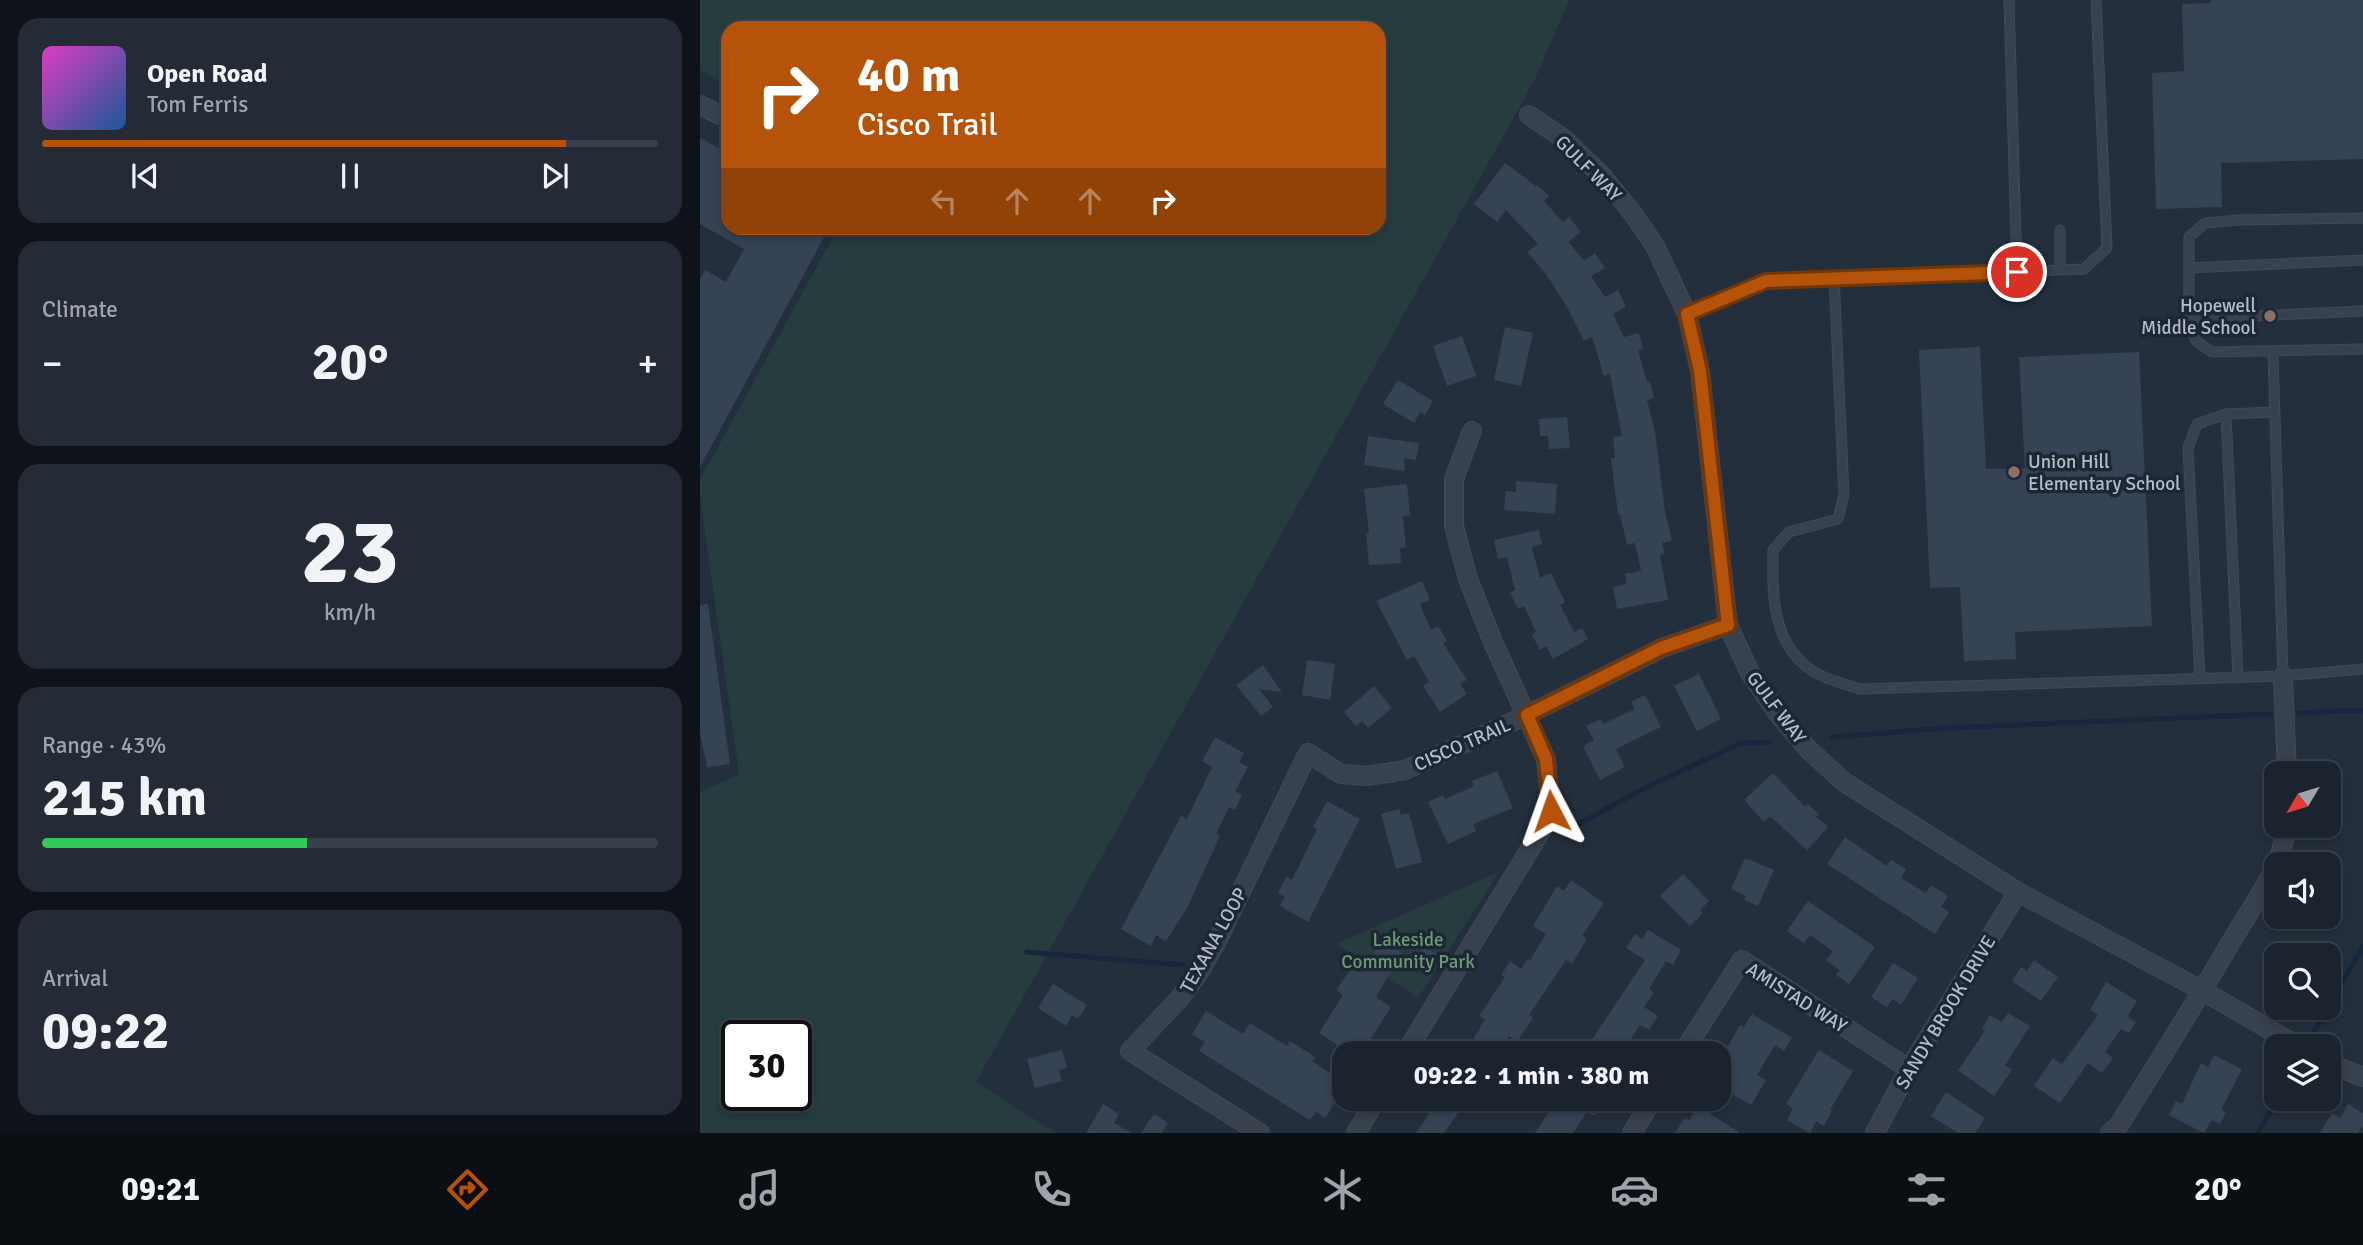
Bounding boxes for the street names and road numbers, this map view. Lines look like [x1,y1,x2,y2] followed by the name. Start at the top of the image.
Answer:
[1550,130,1627,207] street label: GULF WAY
[1741,667,1811,749] street label: GULF WAY
[1410,713,1515,777] street label: CISCO TRAIL
[1175,883,1253,997] street label: TEXANA LOOP
[1891,931,2001,1094] street label: SANDY BROOK DRIVE
[1741,957,1852,1039] street label: AMISTAD WAY

